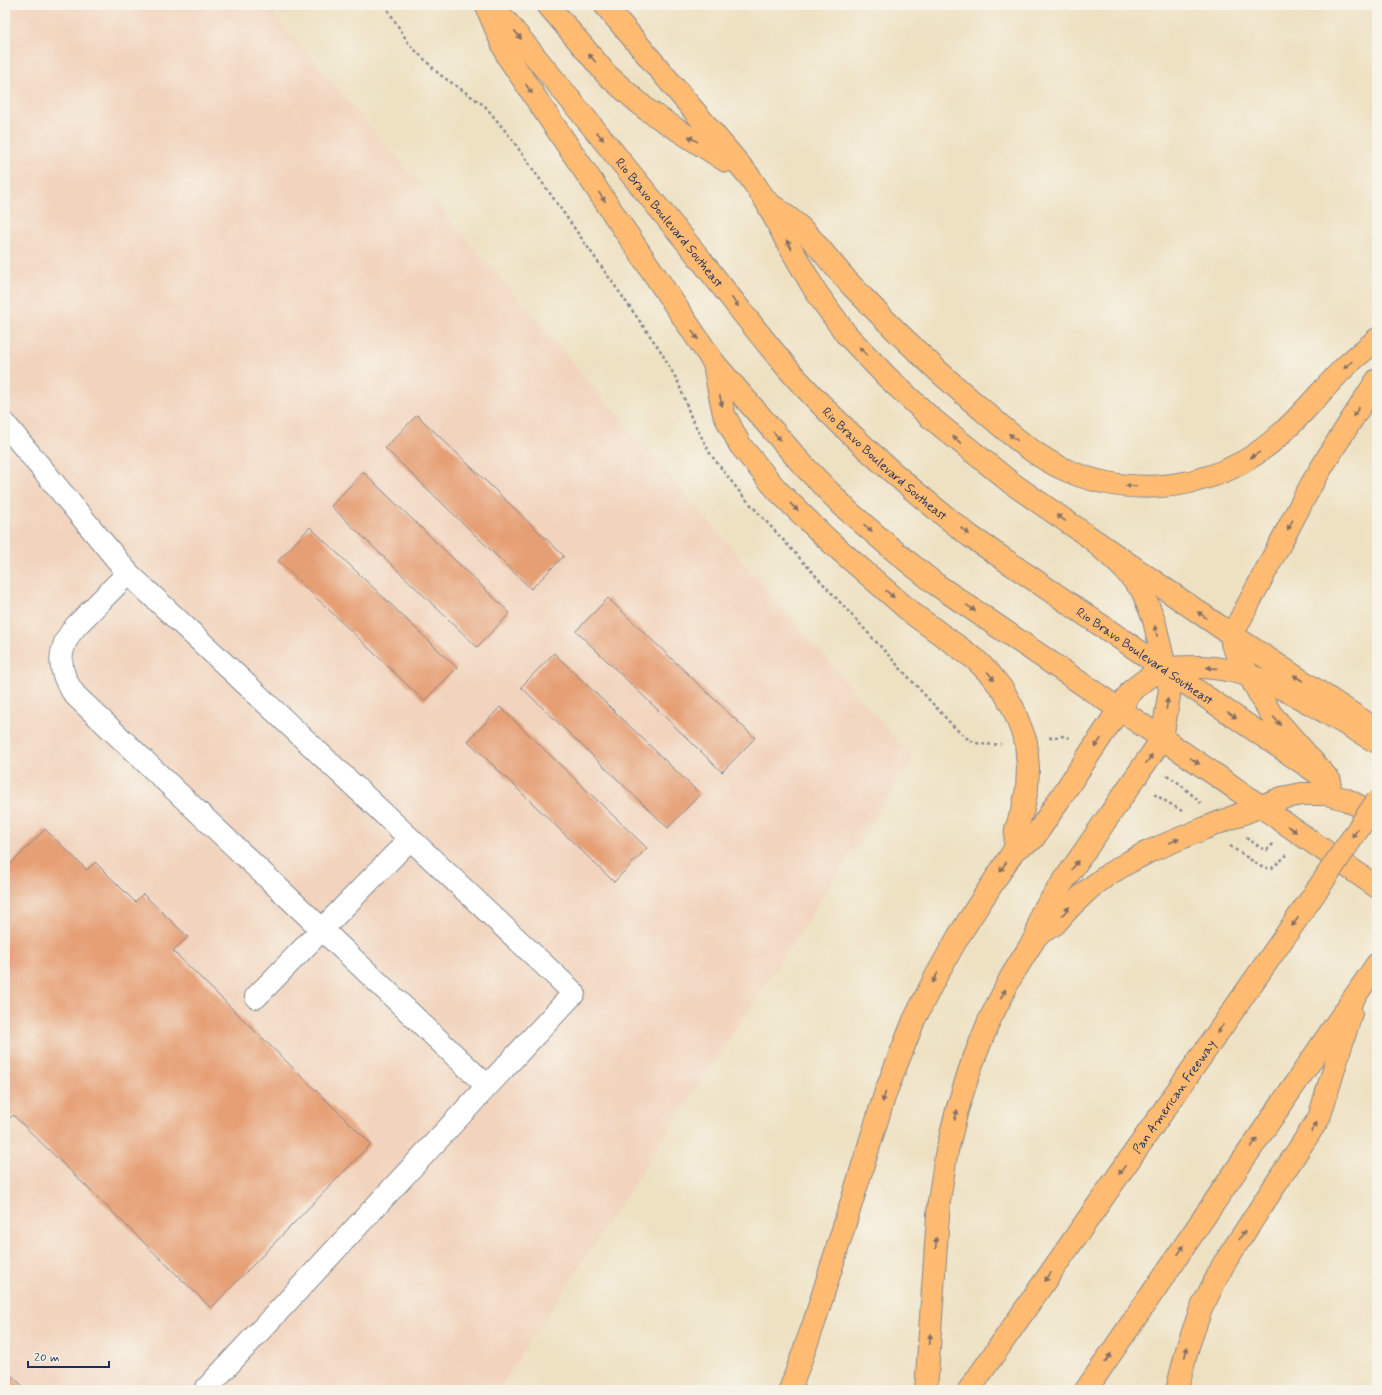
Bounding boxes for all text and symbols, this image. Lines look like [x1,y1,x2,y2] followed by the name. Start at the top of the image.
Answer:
[513,30,522,41] one-way arrow
[588,53,597,64] one-way arrow
[526,83,533,95] one-way arrow
[595,130,604,141] one-way arrow
[687,135,699,142] one-way arrow
[611,155,726,291] street label: Rio Bravo Boulevard Southeast
[598,191,606,202] one-way arrow
[785,239,792,250] one-way arrow
[730,297,739,308] one-way arrow
[691,330,699,340] one-way arrow
[858,346,867,356] one-way arrow
[1343,360,1353,369] one-way arrow
[718,395,724,407] one-way arrow
[818,404,950,525] street label: Rio Bravo Boulevard Southeast
[1352,407,1360,418] one-way arrow
[773,430,782,441] one-way arrow
[1008,432,1019,441] one-way arrow
[952,436,962,445] one-way arrow
[1249,451,1261,458] one-way arrow
[1125,483,1137,490] one-way arrow
[789,502,799,511] one-way arrow
[1056,514,1066,522] one-way arrow
[1287,519,1293,530] one-way arrow
[863,524,874,533] one-way arrow
[959,527,970,536] one-way arrow
[885,589,896,598] one-way arrow
[965,604,976,612] one-way arrow
[1073,604,1216,710] street label: Rio Bravo Boulevard Southeast
[1197,611,1207,619] one-way arrow
[1153,625,1159,638] one-way arrow
[1206,664,1218,671] one-way arrow
[987,670,996,681] one-way arrow
[1292,674,1303,682] one-way arrow
[1164,698,1171,710] one-way arrow
[1227,711,1237,719] one-way arrow
[1273,715,1282,726] one-way arrow
[1094,737,1102,748] one-way arrow
[1145,753,1153,764] one-way arrow
[1189,757,1200,765] one-way arrow
[1287,825,1297,833] one-way arrow
[1351,828,1359,838] one-way arrow
[1169,838,1180,844] one-way arrow
[1071,860,1079,871] one-way arrow
[1000,861,1007,873] one-way arrow
[1062,906,1071,916] one-way arrow
[1291,917,1299,928] one-way arrow
[932,972,938,983] one-way arrow
[999,988,1006,1000] one-way arrow
[1216,1024,1224,1034] one-way arrow
[1129,1037,1220,1157] street label: Pan American Freeway
[881,1091,887,1103] one-way arrow
[953,1109,959,1121] one-way arrow
[1310,1121,1317,1132] one-way arrow
[1251,1137,1258,1149] one-way arrow
[1118,1165,1126,1175] one-way arrow
[1238,1230,1246,1240] one-way arrow
[933,1236,939,1249] one-way arrow
[1177,1245,1185,1256] one-way arrow
[1044,1271,1052,1282] one-way arrow
[926,1333,933,1345] one-way arrow
[28,1343,109,1369] scale bar
[1184,1346,1190,1358] one-way arrow
[34,1350,60,1366] text: 20 m
[1104,1353,1112,1363] one-way arrow

